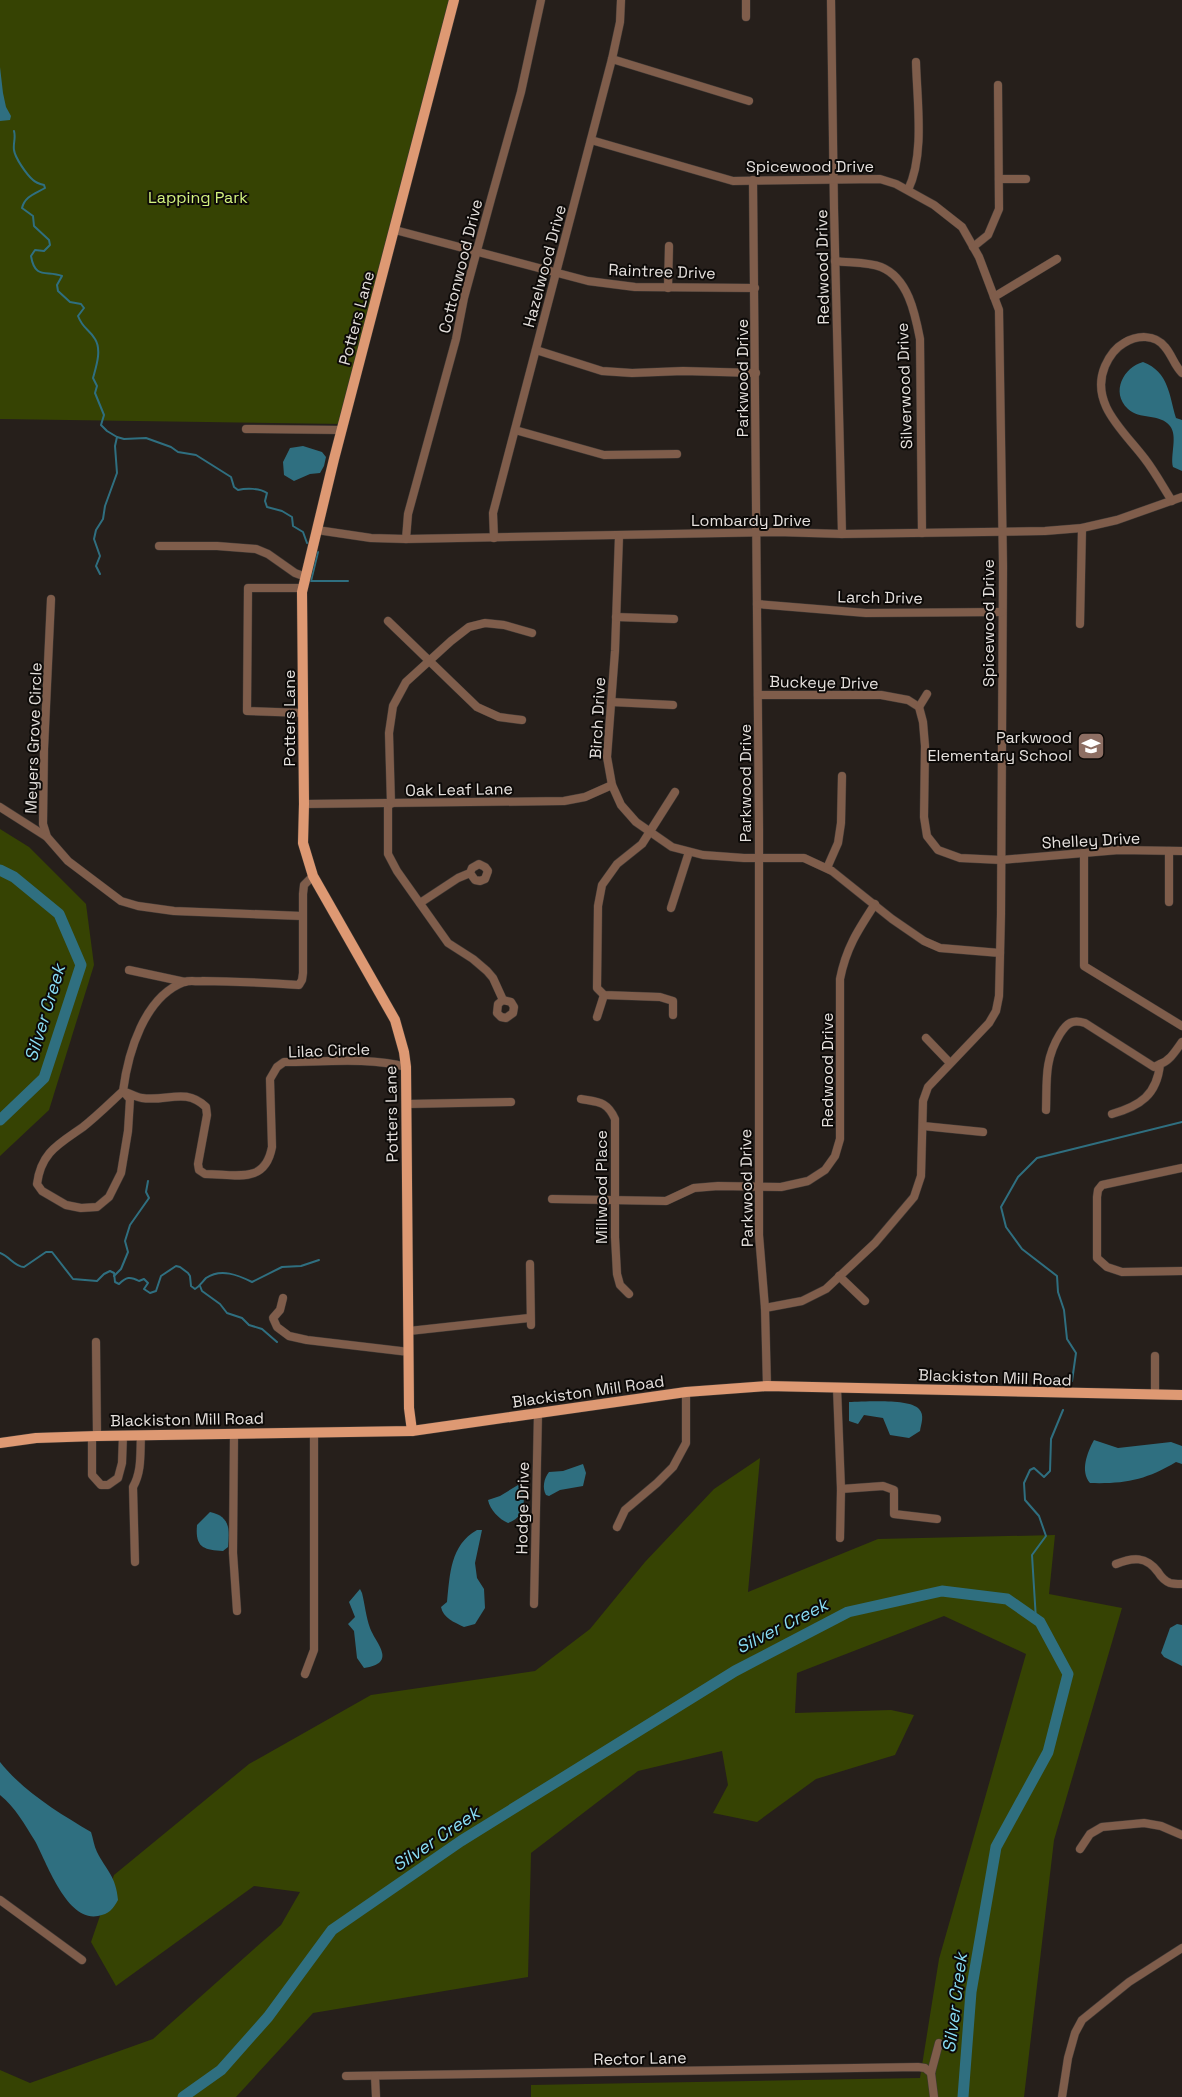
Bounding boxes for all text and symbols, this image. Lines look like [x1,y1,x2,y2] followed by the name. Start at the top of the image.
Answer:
[746,156,874,177] street label: Spicewood Drive
[148,187,248,208] park label: Lapping Park
[434,197,487,335] street label: Cottonwood Drive
[518,202,571,330] street label: Hazelwood Drive
[811,209,834,325] street label: Redwood Drive
[608,259,716,284] street label: Raintree Drive
[334,269,379,368] street label: Potters Lane
[732,319,753,437] street label: Parkwood Drive
[892,322,917,450] street label: Silverwood Drive
[691,510,811,531] street label: Lombardy Drive
[978,559,999,687] street label: Spicewood Drive
[837,586,923,609] street label: Larch Drive
[20,662,47,814] street label: Meyers Grove Circle
[279,670,300,766] street label: Potters Lane
[769,671,879,694] street label: Buckeye Drive
[585,677,610,760] street label: Birch Drive
[735,724,756,842] street label: Parkwood Drive
[927,727,1072,766] place label: Parkwood Elementary School
[1076,731,1106,761] school or university icon: Parkwood Elementary School
[405,778,513,801] street label: Oak Leaf Lane
[1041,827,1141,854] street label: Shelley Drive
[19,959,71,1064] water label: Silver Creek
[817,1012,838,1128] street label: Redwood Drive
[288,1039,370,1062] street label: Lilac Circle
[380,1065,403,1163] street label: Potters Lane
[735,1129,758,1247] street label: Parkwood Drive
[591,1130,612,1244] street label: Millwood Place
[918,1364,1072,1391] street label: Blackiston Mill Road
[511,1370,666,1413] street label: Blackiston Mill Road
[110,1408,264,1431] street label: Blackiston Mill Road
[511,1461,534,1555] street label: Hodge Drive
[732,1591,834,1659] water label: Silver Creek
[388,1800,486,1876] water label: Silver Creek
[937,1949,972,2054] water label: Silver Creek
[593,2047,687,2070] street label: Rector Lane

